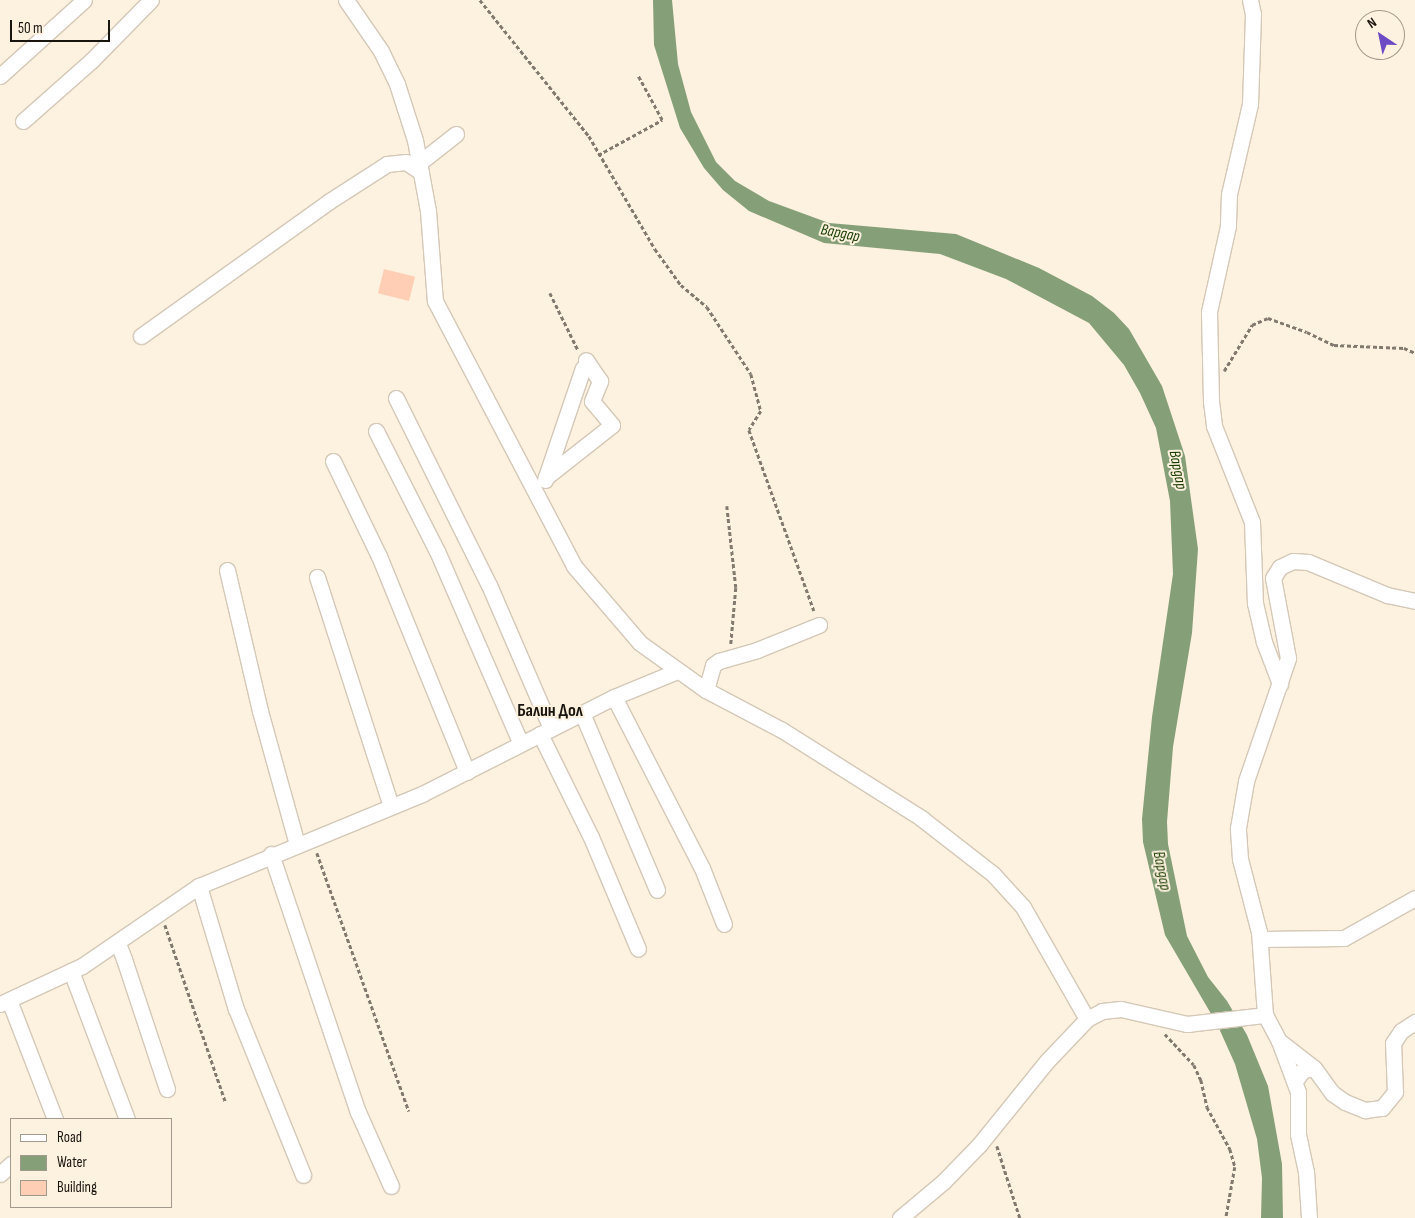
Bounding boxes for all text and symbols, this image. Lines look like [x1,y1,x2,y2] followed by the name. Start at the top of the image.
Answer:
[12,10,112,42] scale bar
[1355,10,1405,60] north arrow
[1364,14,1380,32] text: N
[18,19,43,38] text: 50 m
[819,221,861,247] water label: Вардар
[1164,449,1190,491] water label: Вардар
[517,700,583,722] district label: Балин Дол
[1148,850,1174,892] water label: Вардар
[10,1118,172,1208] legend
[57,1128,82,1147] text: Road
[57,1153,87,1172] text: Water
[57,1178,97,1197] text: Building

